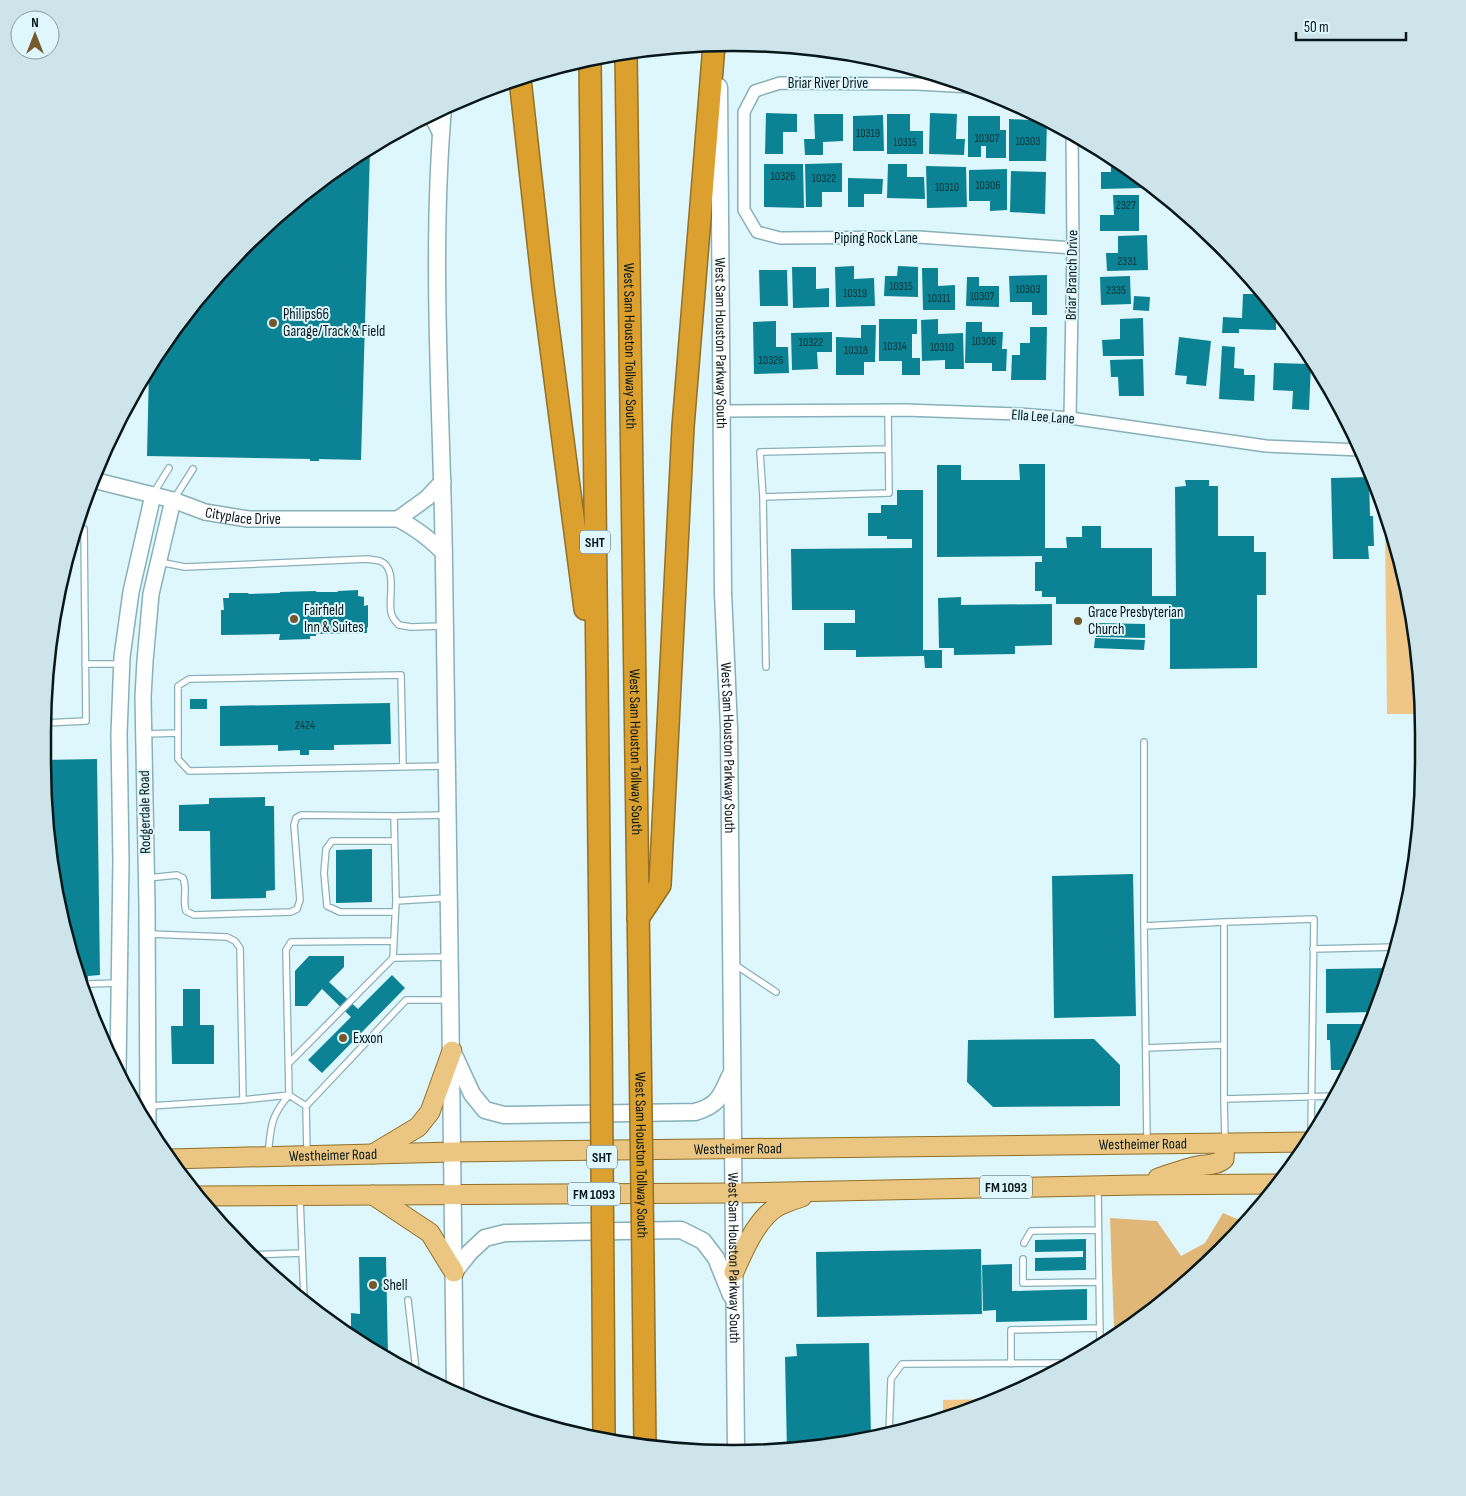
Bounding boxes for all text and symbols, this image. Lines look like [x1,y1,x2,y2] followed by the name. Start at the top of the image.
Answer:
[10,10,60,60] north arrow
[1296,10,1406,42] scale bar
[31,14,39,31] text: N
[1304,18,1329,37] text: 50 m
[788,74,868,93] street label: Briar River Drive
[856,126,880,141] house number: 10319
[975,131,1000,146] house number: 10307
[1016,134,1040,149] house number: 10303
[893,135,917,150] house number: 10315
[771,169,795,184] house number: 10326
[812,171,836,186] house number: 10322
[975,178,1001,193] house number: 10306
[935,180,959,195] house number: 10310
[1116,198,1136,213] house number: 2327
[834,229,918,248] street label: Piping Rock Lane
[1062,230,1082,320] street label: Briar Branch Drive
[1117,254,1137,269] house number: 2331
[711,257,731,429] street label: West Sam Houston Parkway South
[619,263,641,429] street label: West Sam Houston Tollway South
[889,279,913,294] house number: 10315
[1016,282,1040,297] house number: 10303
[1106,283,1126,298] house number: 2335
[843,286,867,301] house number: 10319
[970,289,995,304] house number: 10307
[928,291,951,306] house number: 10311
[283,305,385,341] place label: Philips66 Garage/Track & Field
[267,317,279,329] marker: Philips66 Garage/Track & Field
[971,334,997,349] house number: 10306
[799,335,823,350] house number: 10322
[883,339,907,354] house number: 10314
[930,340,954,355] house number: 10310
[844,343,868,358] house number: 10318
[759,353,783,368] house number: 10326
[1011,405,1075,429] street label: Ella Lee Lane
[204,503,281,529] street label: Cityplace Drive
[580,530,610,554] road number: SHT
[304,601,364,637] place label: Fairfield Inn & Suites
[1088,603,1183,639] place label: Grace Presbyterian Church
[288,613,300,625] marker: Fairfield Inn & Suites
[1072,615,1084,627] marker: Grace Presbyterian Church
[717,662,740,834] street label: West Sam Houston Parkway South
[625,669,647,835] street label: West Sam Houston Tollway South
[295,718,315,733] house number: 2424
[135,770,155,854] street label: Rodgerdale Road
[353,1029,383,1048] place label: Exxon
[337,1032,349,1044] marker: Exxon
[631,1072,652,1238] street label: West Sam Houston Tollway South
[1099,1134,1187,1154] street label: Westheimer Road
[694,1139,782,1159] street label: Westheimer Road
[289,1144,377,1166] street label: Westheimer Road
[587,1146,617,1168] road number: SHT
[724,1172,744,1344] street label: West Sam Houston Parkway South
[980,1176,1032,1198] road number: FM 1093
[568,1182,620,1206] road number: FM 1093
[383,1276,407,1295] place label: Shell
[367,1279,379,1291] marker: Shell

